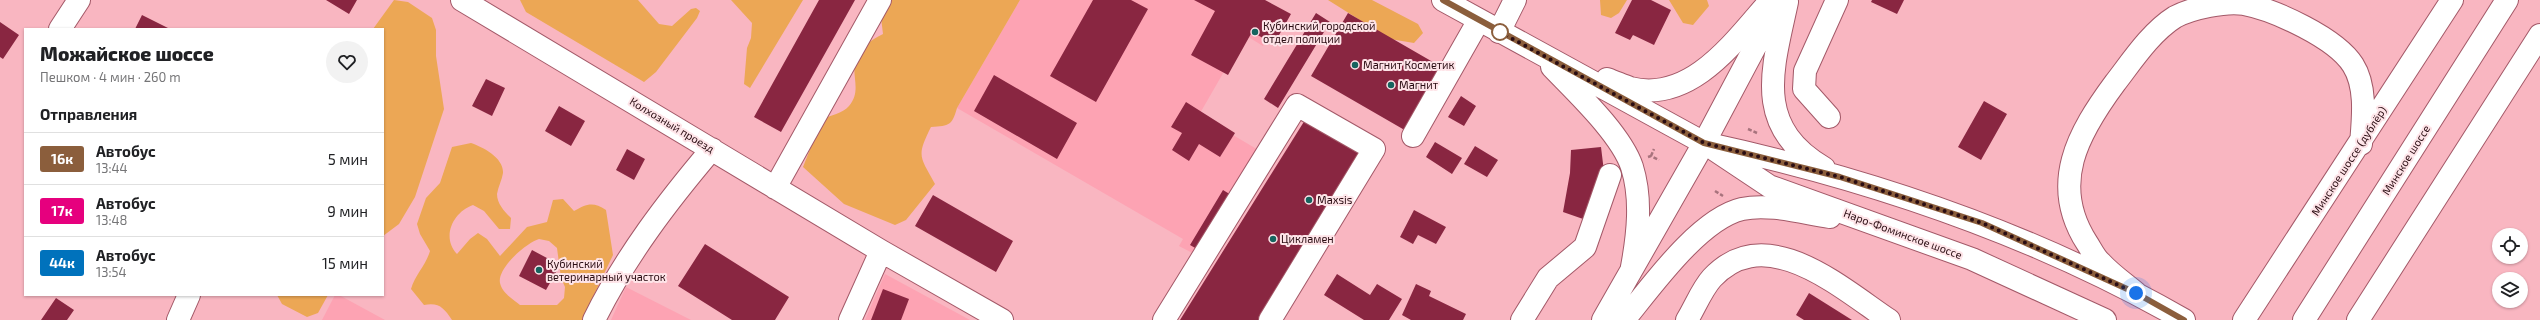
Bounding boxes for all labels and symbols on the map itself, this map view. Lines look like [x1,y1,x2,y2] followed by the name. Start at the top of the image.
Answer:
[1263,19,1375,45] place label: Кубинский городской отдел полиции
[1491,23,1509,41] unlabelled marker
[1250,27,1260,37] marker: Кубинский городской отдел полиции
[1363,58,1454,71] place label: Магнит Косметик
[1350,60,1360,70] marker: Магнит Косметик
[1399,78,1439,91] place label: Магнит
[1386,80,1396,90] marker: Магнит
[628,94,717,155] street label: Колхозный проезд
[2308,104,2390,218] street label: Минское шоссе (дублёр)
[2379,122,2432,197] street label: Минское шоссе
[1317,193,1353,206] place label: Maxsis
[1304,195,1314,205] marker: Maxsis
[1842,206,1964,261] street label: Наро-Фоминское шоссе
[1281,232,1334,245] place label: Цикламен
[1268,234,1278,244] marker: Цикламен
[547,257,666,284] place label: Кубинский ветеринарный участок
[534,265,544,275] marker: Кубинский ветеринарный участок
[2126,283,2146,303] your location

